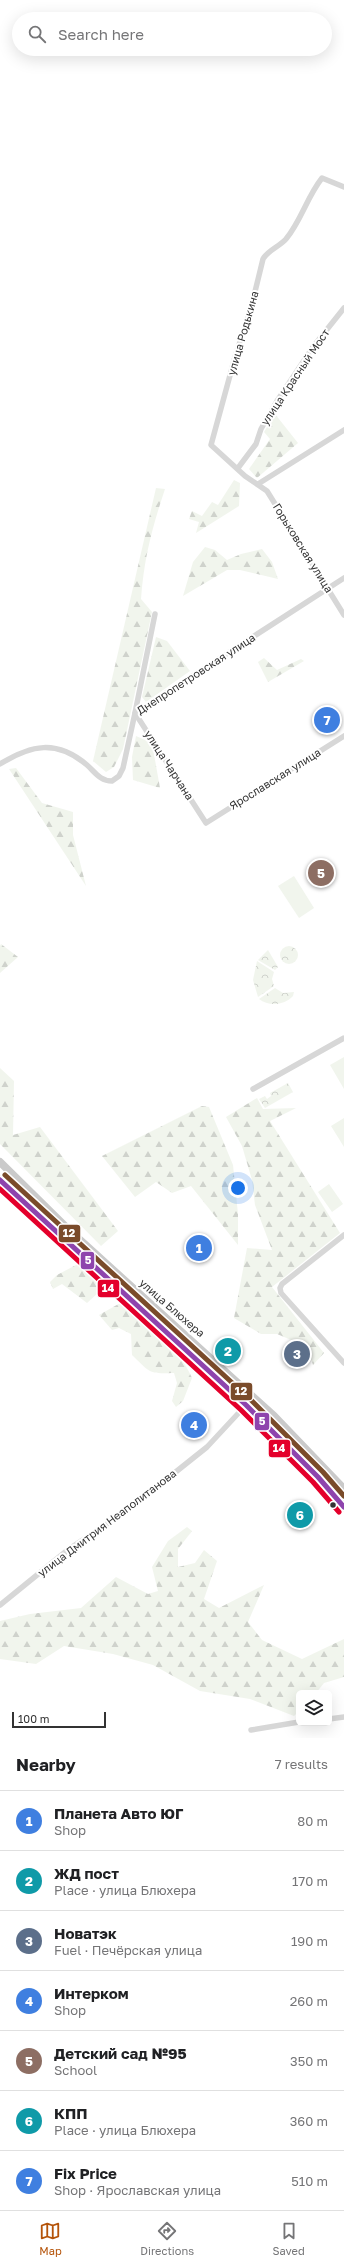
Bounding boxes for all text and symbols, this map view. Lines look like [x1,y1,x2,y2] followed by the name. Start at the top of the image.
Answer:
[12,12,332,56] search box
[26,23,48,45] icon: search
[58,25,144,43] text: Search here
[224,289,261,376] street label: улица Родькина
[258,326,332,427] street label: улица Красный Мост
[271,501,336,595] street label: Горьковская улица
[134,630,257,717] street label: Днепропетровская улица
[314,705,340,735] pin: 7
[142,727,197,802] street label: улица Чарчана
[227,745,323,812] street label: Ярославская улица
[308,858,334,888] pin: 5
[228,1178,248,1198] your location
[58,1224,81,1243] line badge: 12
[63,1226,75,1239] text: 12
[186,1233,212,1263] pin: 1
[80,1251,95,1270] line badge: 5
[85,1253,92,1266] text: 5
[137,1276,208,1339] street label: улица Блюхера
[97,1279,120,1298] line badge: 14
[102,1281,114,1294] text: 14
[215,1336,241,1366] pin: 2
[284,1339,310,1369] pin: 3
[230,1382,253,1401] line badge: 12
[235,1384,247,1397] text: 12
[181,1410,207,1440] pin: 4
[254,1412,270,1431] line badge: 5
[259,1414,266,1427] text: 5
[268,1439,291,1458] line badge: 14
[273,1441,285,1454] text: 14
[35,1466,178,1579] street label: улица Дмитрия Неаполитанова
[287,1500,313,1530] pin: 6
[328,1500,338,1510] unlabelled marker
[296,1690,332,1726] map controls
[296,1690,332,1726] button: layers
[12,1710,106,1729] scale bar
[18,1712,49,1725] text: 100 m
[16,1754,76,1775] text: Nearby
[275,1756,328,1772] text: 7 results
[54,1804,183,1822] text: Планета Авто ЮГ
[26,1813,32,1829] text: 1
[297,1813,328,1829] text: 80 m
[54,1822,86,1838] text: Shop
[54,1864,119,1882] text: ЖД пост
[25,1873,33,1889] text: 2
[292,1873,328,1889] text: 170 m
[54,1882,196,1898] text: Place · улица Блюхера
[54,1924,117,1942] text: Новатэк
[25,1933,33,1949] text: 3
[291,1933,328,1949] text: 190 m
[54,1942,202,1958] text: Fuel · Печёрская улица
[54,1984,128,2002] text: Интерком
[25,1993,33,2009] text: 4
[290,1993,328,2009] text: 260 m
[54,2002,86,2018] text: Shop
[54,2044,187,2062] text: Детский сад №95
[25,2053,33,2069] text: 5
[290,2053,328,2069] text: 350 m
[54,2062,97,2078] text: School
[54,2104,88,2122] text: КПП
[25,2113,33,2129] text: 6
[290,2113,328,2129] text: 360 m
[54,2122,196,2138] text: Place · улица Блюхера
[54,2164,117,2182] text: Fix Price
[25,2173,33,2189] text: 7
[291,2173,328,2189] text: 510 m
[54,2182,221,2198] text: Shop · Ярославская улица
[39,2220,62,2257] tab: Map
[140,2220,194,2257] tab: Directions
[273,2220,305,2257] tab: Saved

